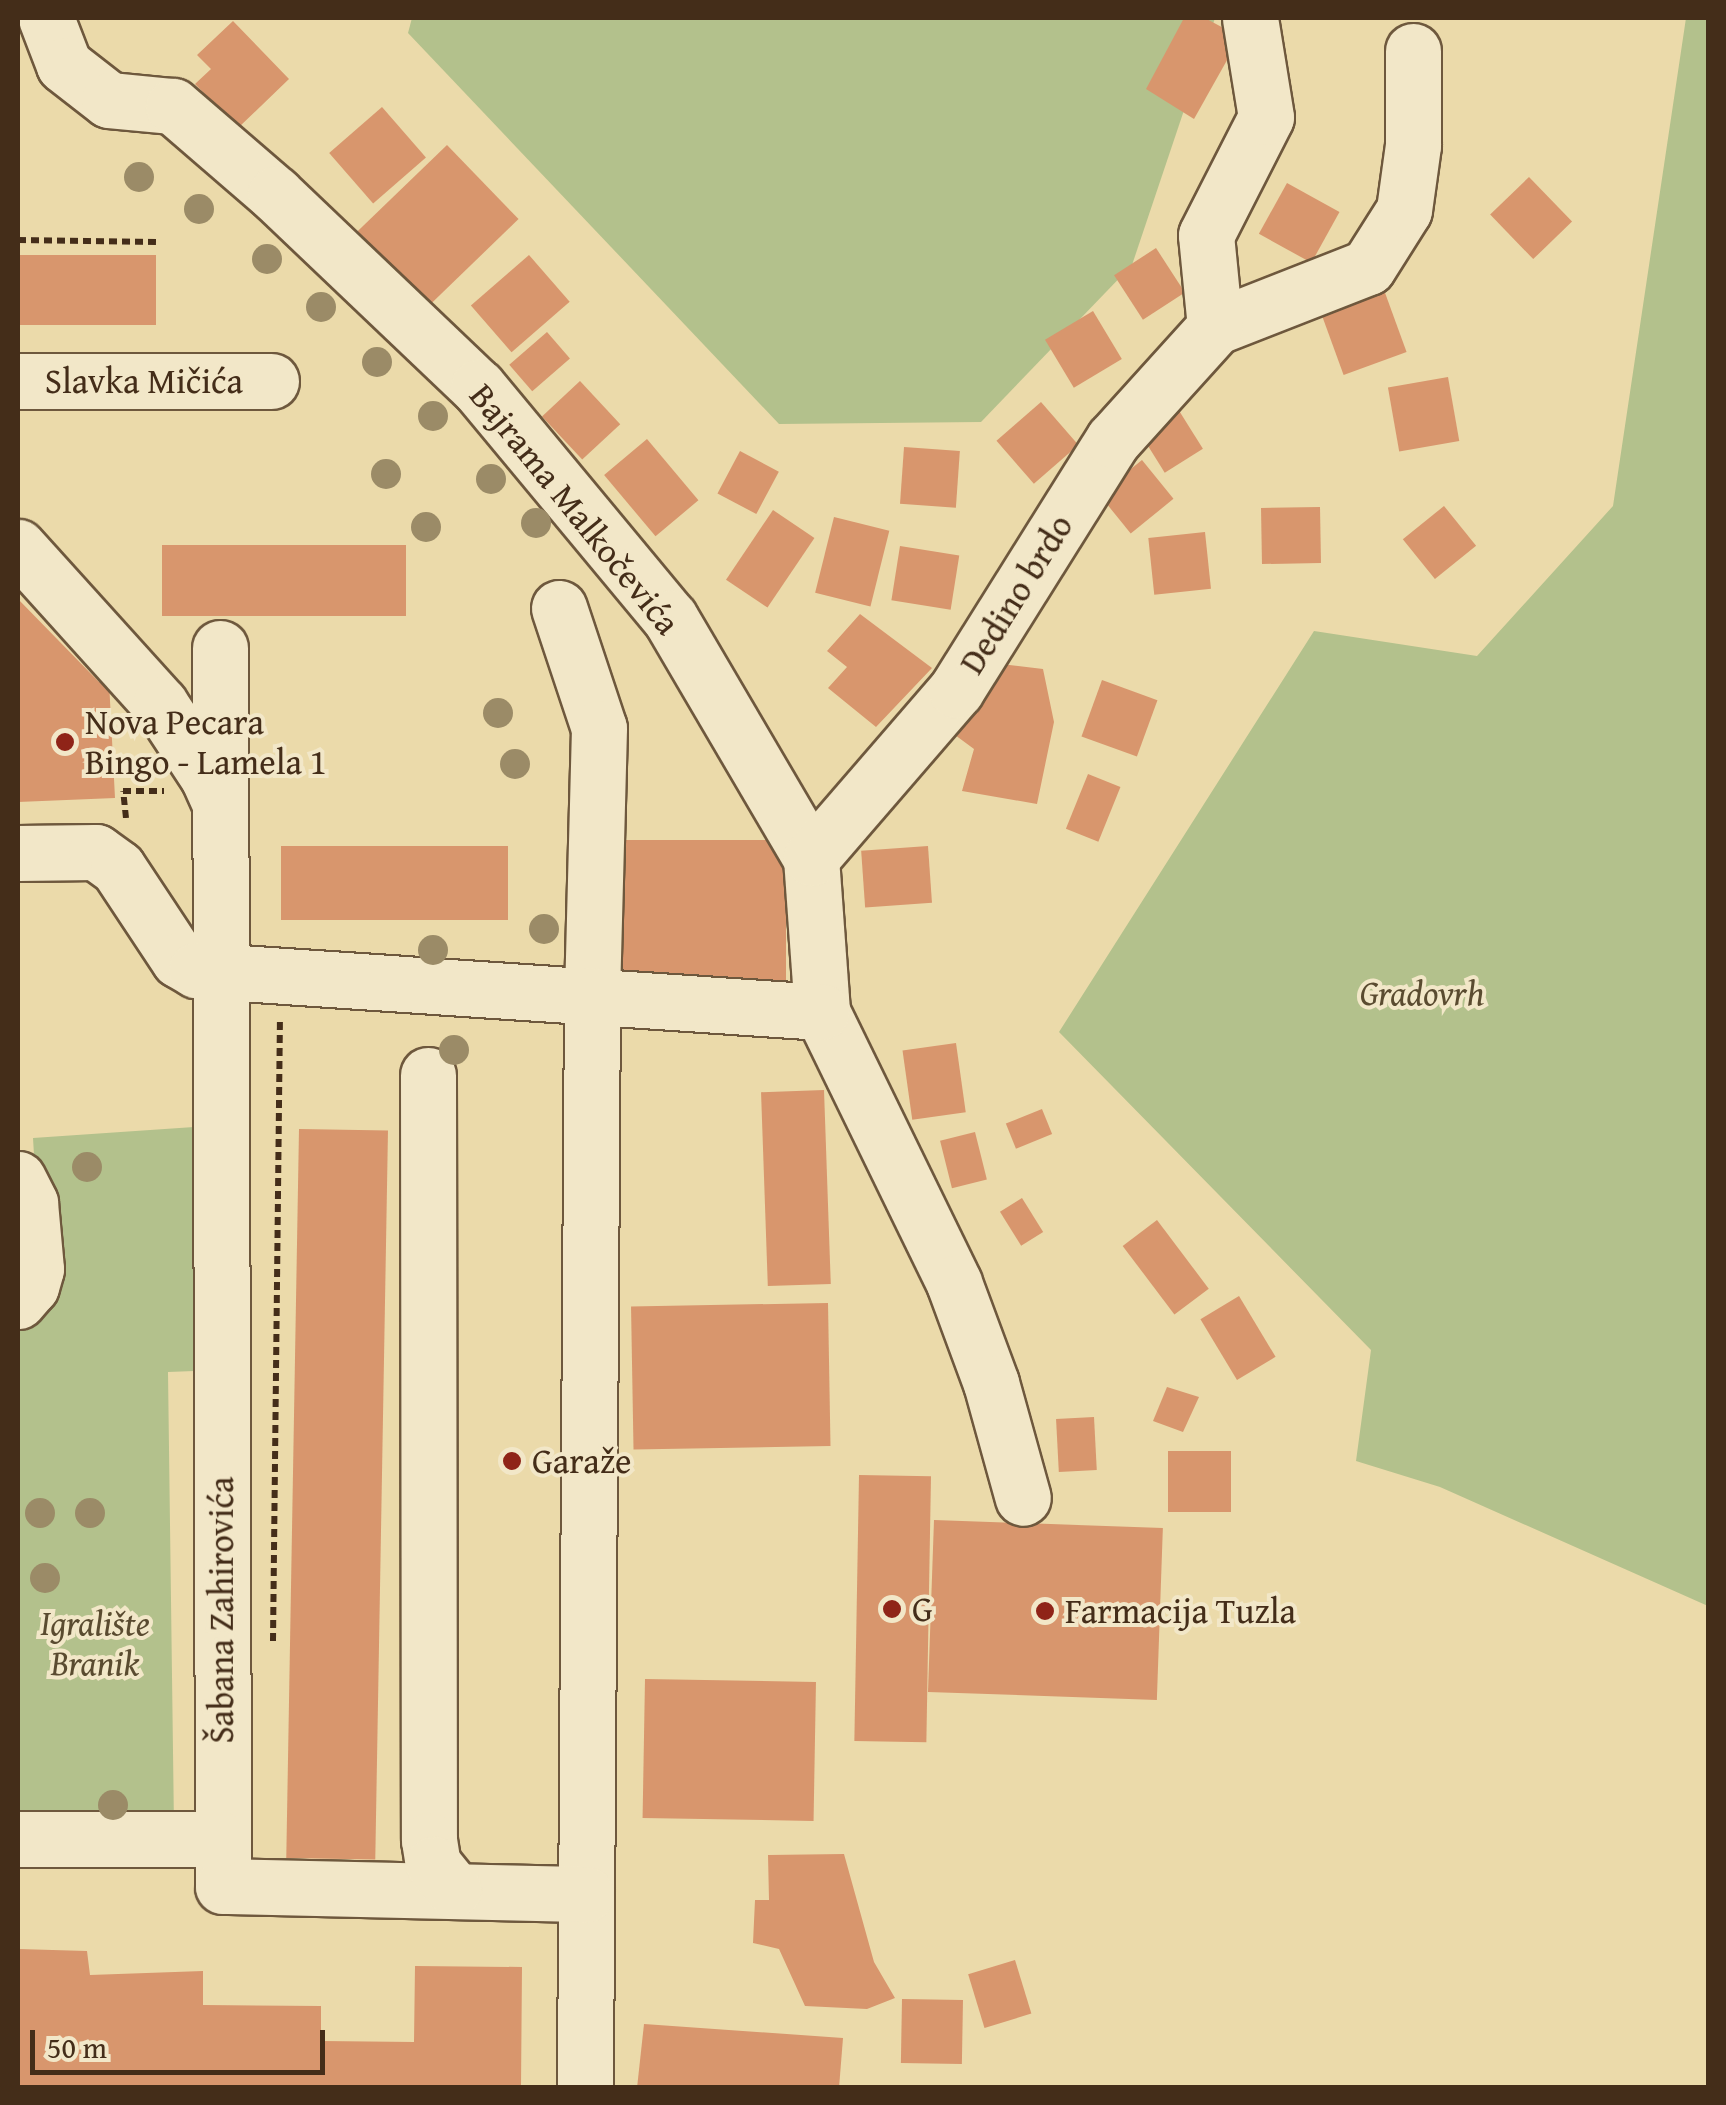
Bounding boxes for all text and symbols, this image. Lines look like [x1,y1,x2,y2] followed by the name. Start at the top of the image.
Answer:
[45,360,243,402] street label: Slavka Mičića
[461,375,689,643] street label: Bajrama Malkočevića
[950,506,1082,682] street label: Dedino brdo
[85,701,327,783] place label: Nova Pecara Bingo - Lamela 1
[54,731,76,753] marker: Nova Pecara Bingo - Lamela 1
[1360,972,1484,1014] park label: Gradovrh
[532,1440,632,1482] place label: Garaže
[501,1450,523,1472] marker: Garaže
[200,1476,242,1744] street label: Šabana Zahirovića
[912,1588,933,1630] place label: G
[1065,1590,1296,1632] place label: Farmacija Tuzla
[881,1598,903,1620] marker: G
[1034,1600,1056,1622] marker: Farmacija Tuzla
[40,1602,150,1684] park label: Igralište Branik
[35,2010,330,2072] scale bar
[47,2025,107,2069] text: 50 m

